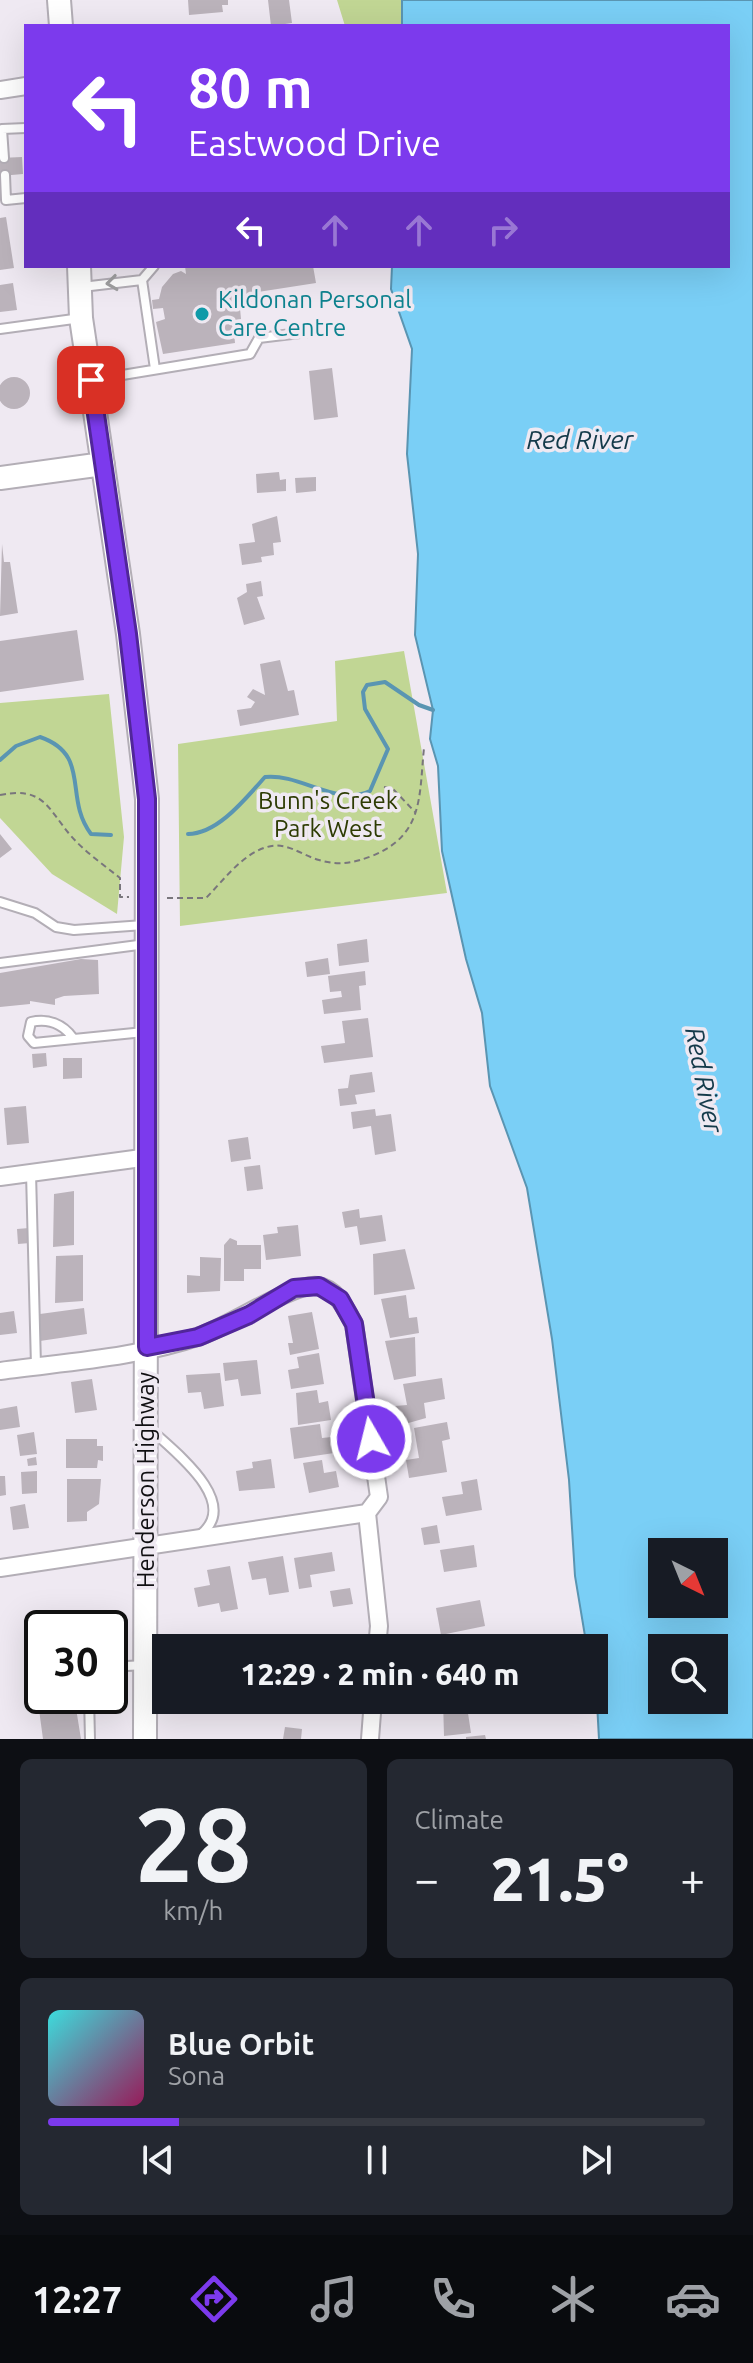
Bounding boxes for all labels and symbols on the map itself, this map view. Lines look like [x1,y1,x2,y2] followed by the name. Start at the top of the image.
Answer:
[105,275,118,292] one-way arrow
[218,286,412,341] place label: Kildonan Personal Care Centre
[193,305,211,323] marker: Kildonan Personal Care Centre
[57,346,125,414] pin
[527,425,634,454] water label: Red River
[258,787,398,842] park label: Bunn's Creek Park West
[680,1025,729,1136] water label: Red River
[132,1371,159,1588] street label: Henderson Highway
[329,1397,413,1481] position arrow
[648,1538,728,1618] north arrow
[24,1610,128,1714] speed limit sign: 30

